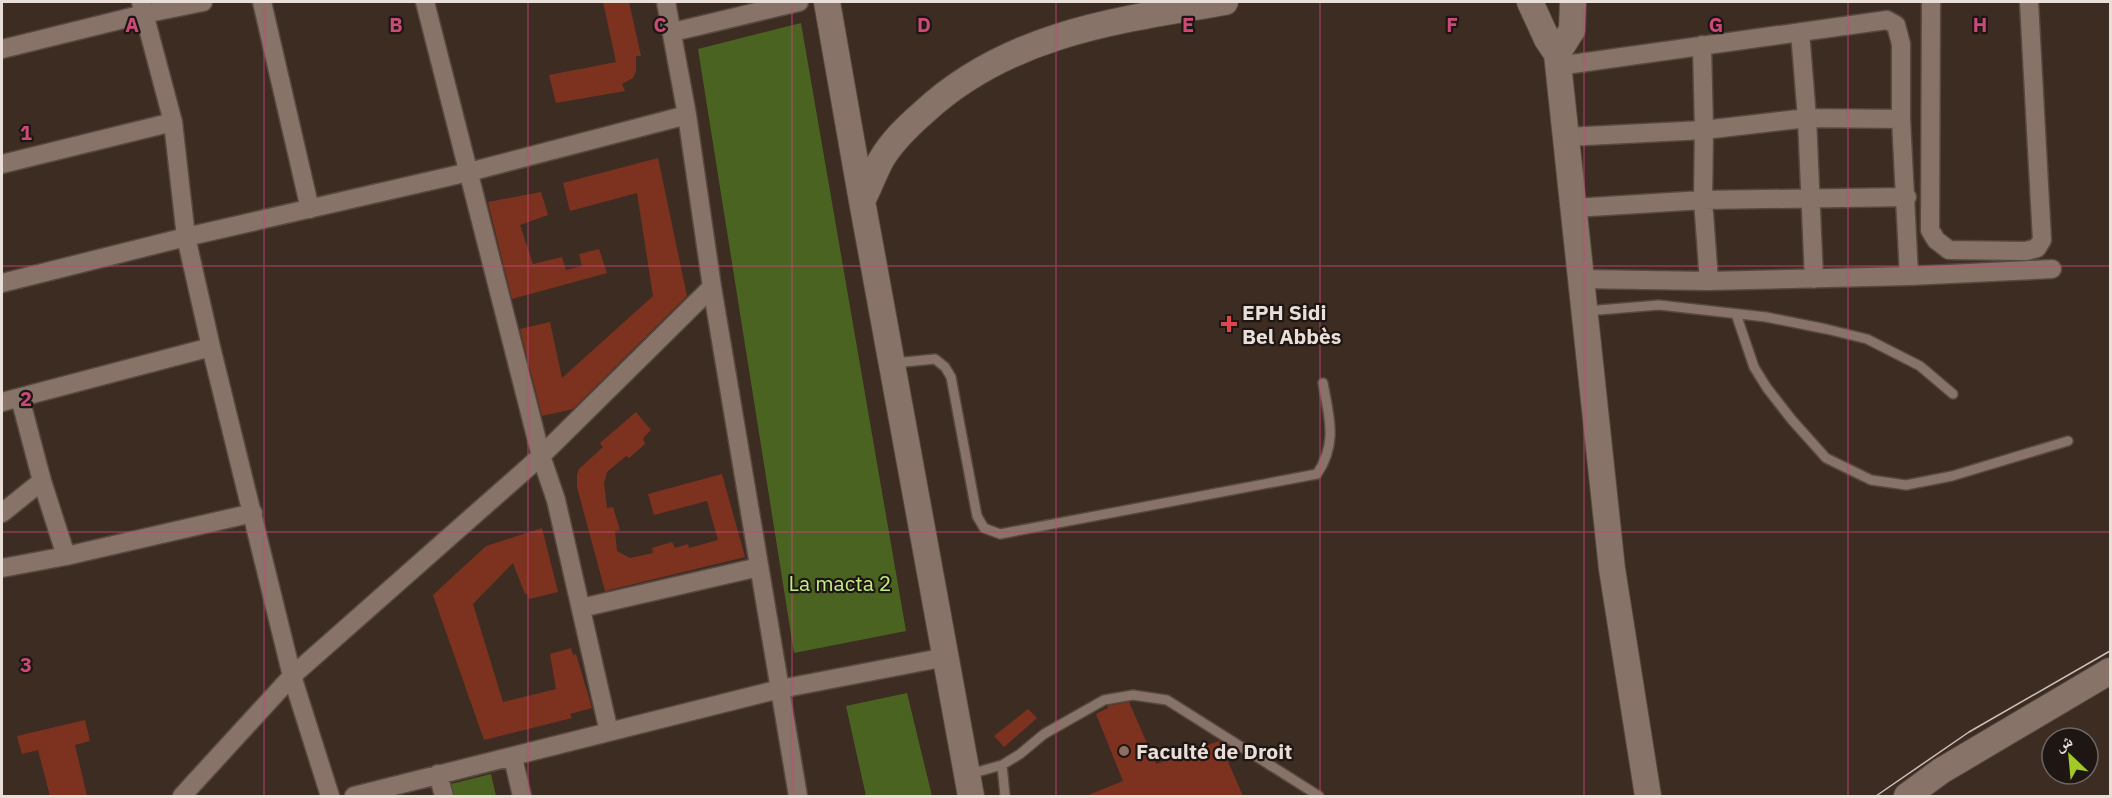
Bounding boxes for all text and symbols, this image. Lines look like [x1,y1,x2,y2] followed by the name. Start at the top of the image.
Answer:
[125,11,139,38] text: A
[389,11,403,38] text: B
[653,11,667,38] text: C
[917,11,931,38] text: D
[1182,11,1194,38] text: E
[1446,11,1458,38] text: F
[1709,11,1723,38] text: G
[1973,11,1987,38] text: H
[20,119,32,146] text: 1
[1242,298,1341,350] place label: EPH Sidi Bel Abbès
[1220,315,1238,333] marker: EPH Sidi Bel Abbès
[20,385,32,412] text: 2
[789,569,891,597] park label: La macta 2
[20,651,32,678] text: 3
[2040,726,2100,786] north arrow
[2051,730,2075,755] text: ش
[1136,737,1292,765] place label: Faculté de Droit
[1117,744,1131,758] marker: Faculté de Droit

